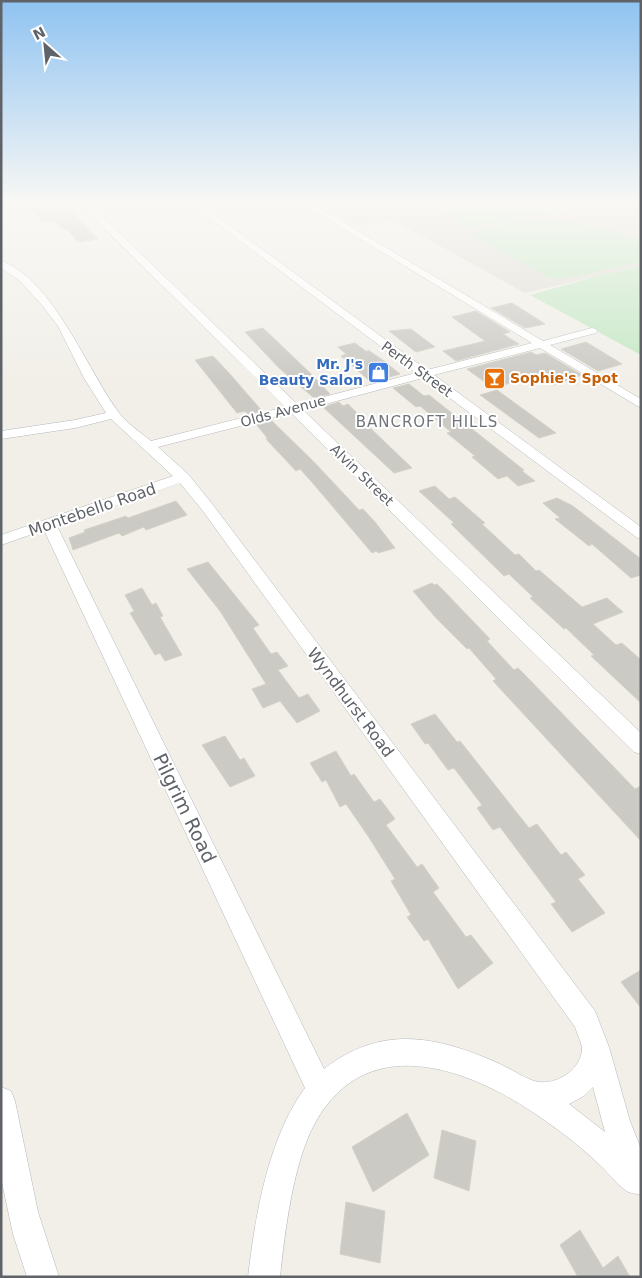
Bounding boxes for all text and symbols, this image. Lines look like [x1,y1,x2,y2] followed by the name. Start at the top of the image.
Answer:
[20,20,70,70] north arrow
[30,24,48,43] text: N
[378,338,456,400] street label: Perth Street
[259,356,363,388] place label: Mr. J's Beauty Salon
[367,360,391,384] shop icon: Mr. J's Beauty Salon
[482,366,506,390] bar icon: Sophie's Spot
[510,370,618,386] place label: Sophie's Spot
[239,392,327,430] street label: Olds Avenue
[356,413,498,431] district label: BANCROFT HILLS
[327,441,397,509] street label: Alvin Street
[26,479,158,540] street label: Montebello Road
[303,644,398,761] street label: Wyndhurst Road
[149,750,221,866] street label: Pilgrim Road

